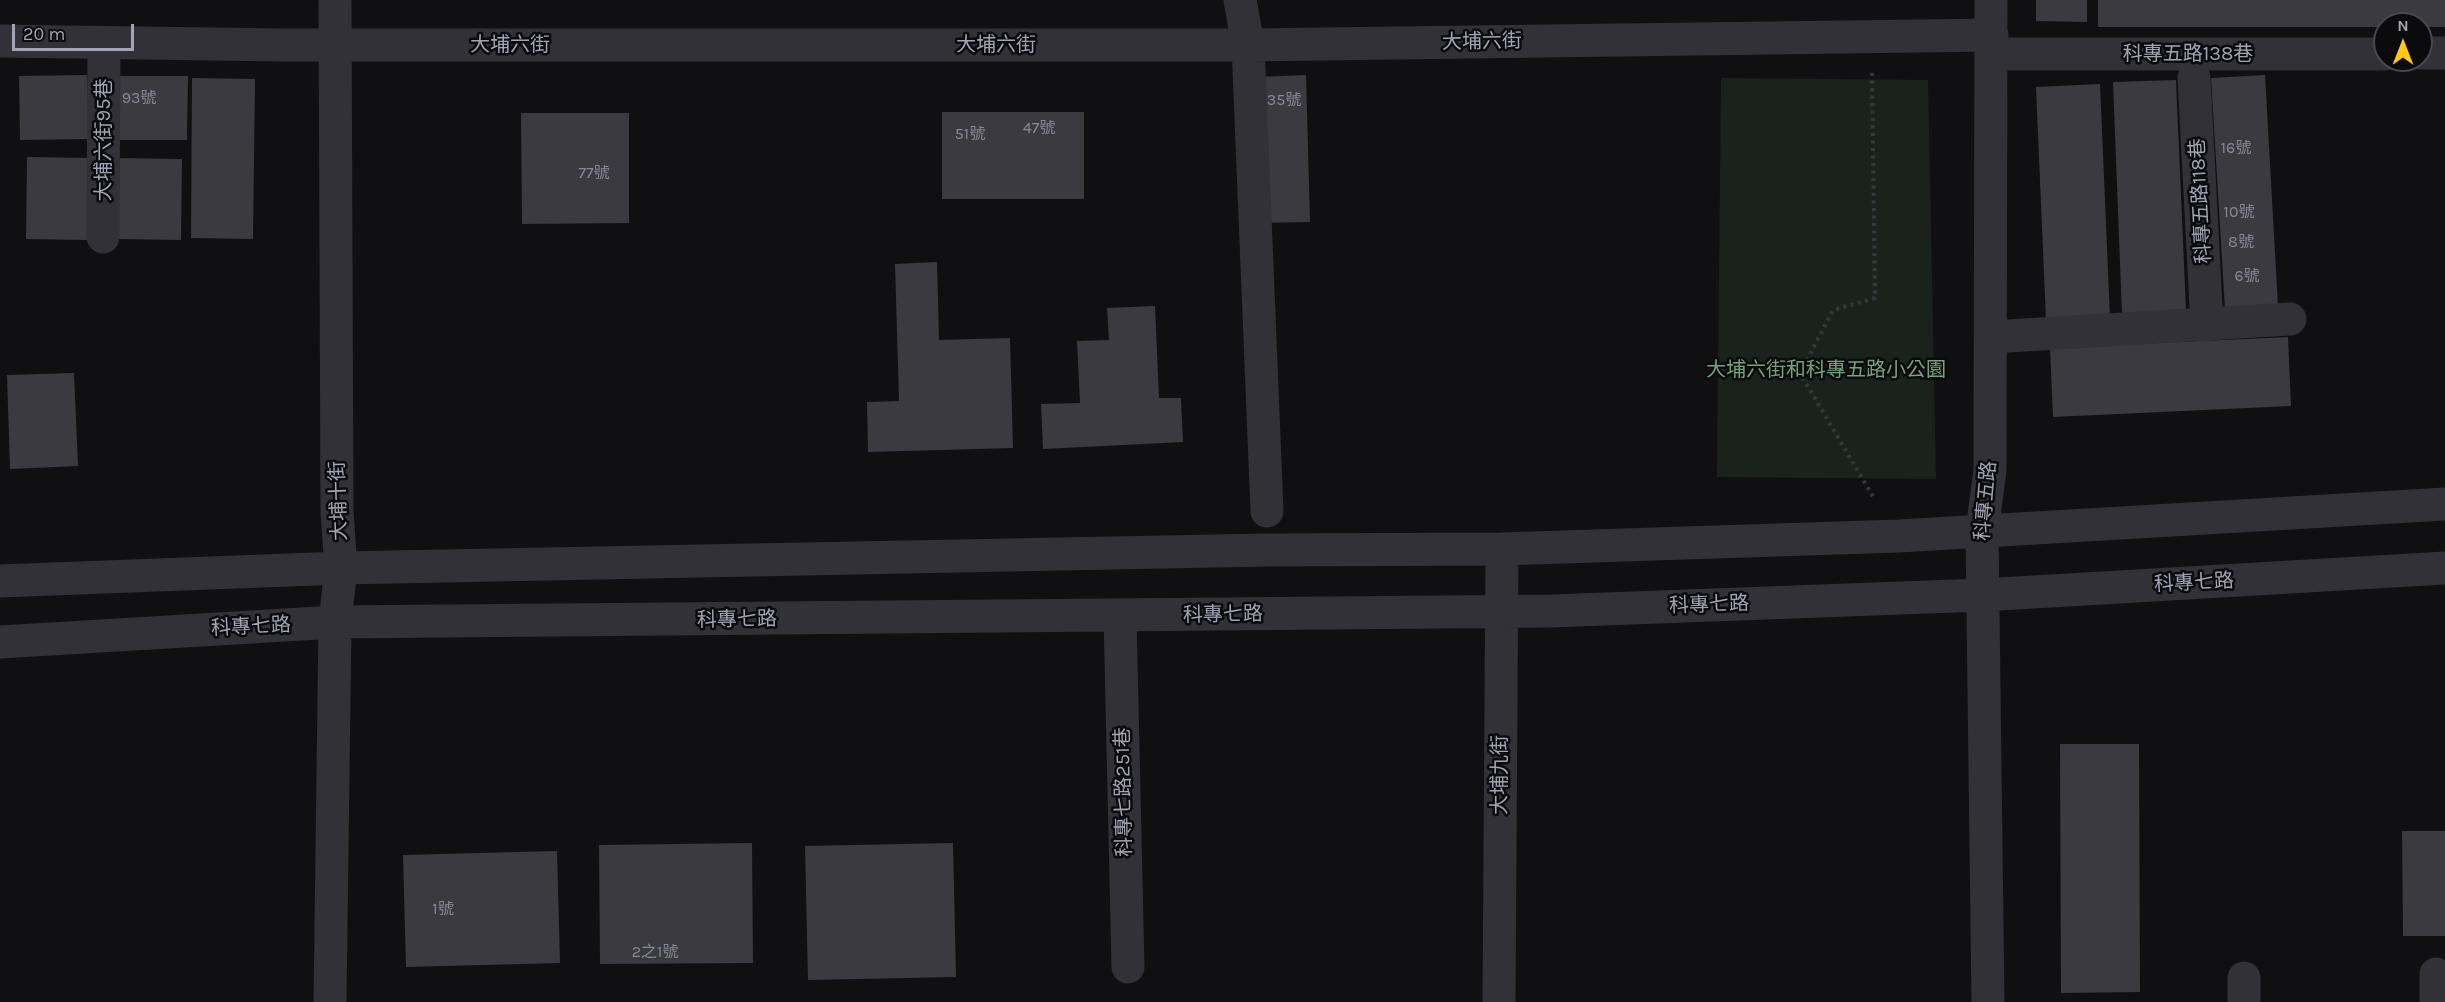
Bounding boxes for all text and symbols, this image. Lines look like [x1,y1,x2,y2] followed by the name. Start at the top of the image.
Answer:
[15,12,136,50] scale bar
[2373,12,2433,72] north arrow
[2397,16,2409,35] text: N
[23,23,65,45] text: 20 m
[1442,29,1522,55] street label: 大埔六街
[470,33,550,57] street label: 大埔六街
[956,33,1036,57] street label: 大埔六街
[2123,42,2253,66] street label: 科專五路138巷
[92,79,116,201] street label: 大埔六街95巷
[122,88,156,108] house number: 93號
[1267,90,1301,110] house number: 35號
[1023,118,1055,138] house number: 47號
[955,124,985,144] house number: 51號
[2186,138,2216,264] street label: 科專五路118巷
[2221,138,2251,158] house number: 16號
[578,163,610,183] house number: 77號
[2224,202,2254,222] house number: 10號
[2228,232,2254,252] house number: 8號
[2234,266,2260,286] house number: 6號
[1706,358,1946,382] park label: 大埔六街和科專五路小公園
[1971,460,2001,542] street label: 科專五路
[326,461,352,541] street label: 大埔十街
[2153,569,2235,597] street label: 科專七路
[1669,592,1749,618] street label: 科專七路
[1183,602,1263,628] street label: 科專七路
[697,607,777,633] street label: 科專七路
[210,613,292,641] street label: 科專七路
[1111,727,1137,857] street label: 科專七路251巷
[1488,735,1512,815] street label: 大埔九街
[432,899,454,919] house number: 1號
[632,942,678,962] house number: 2之1號

